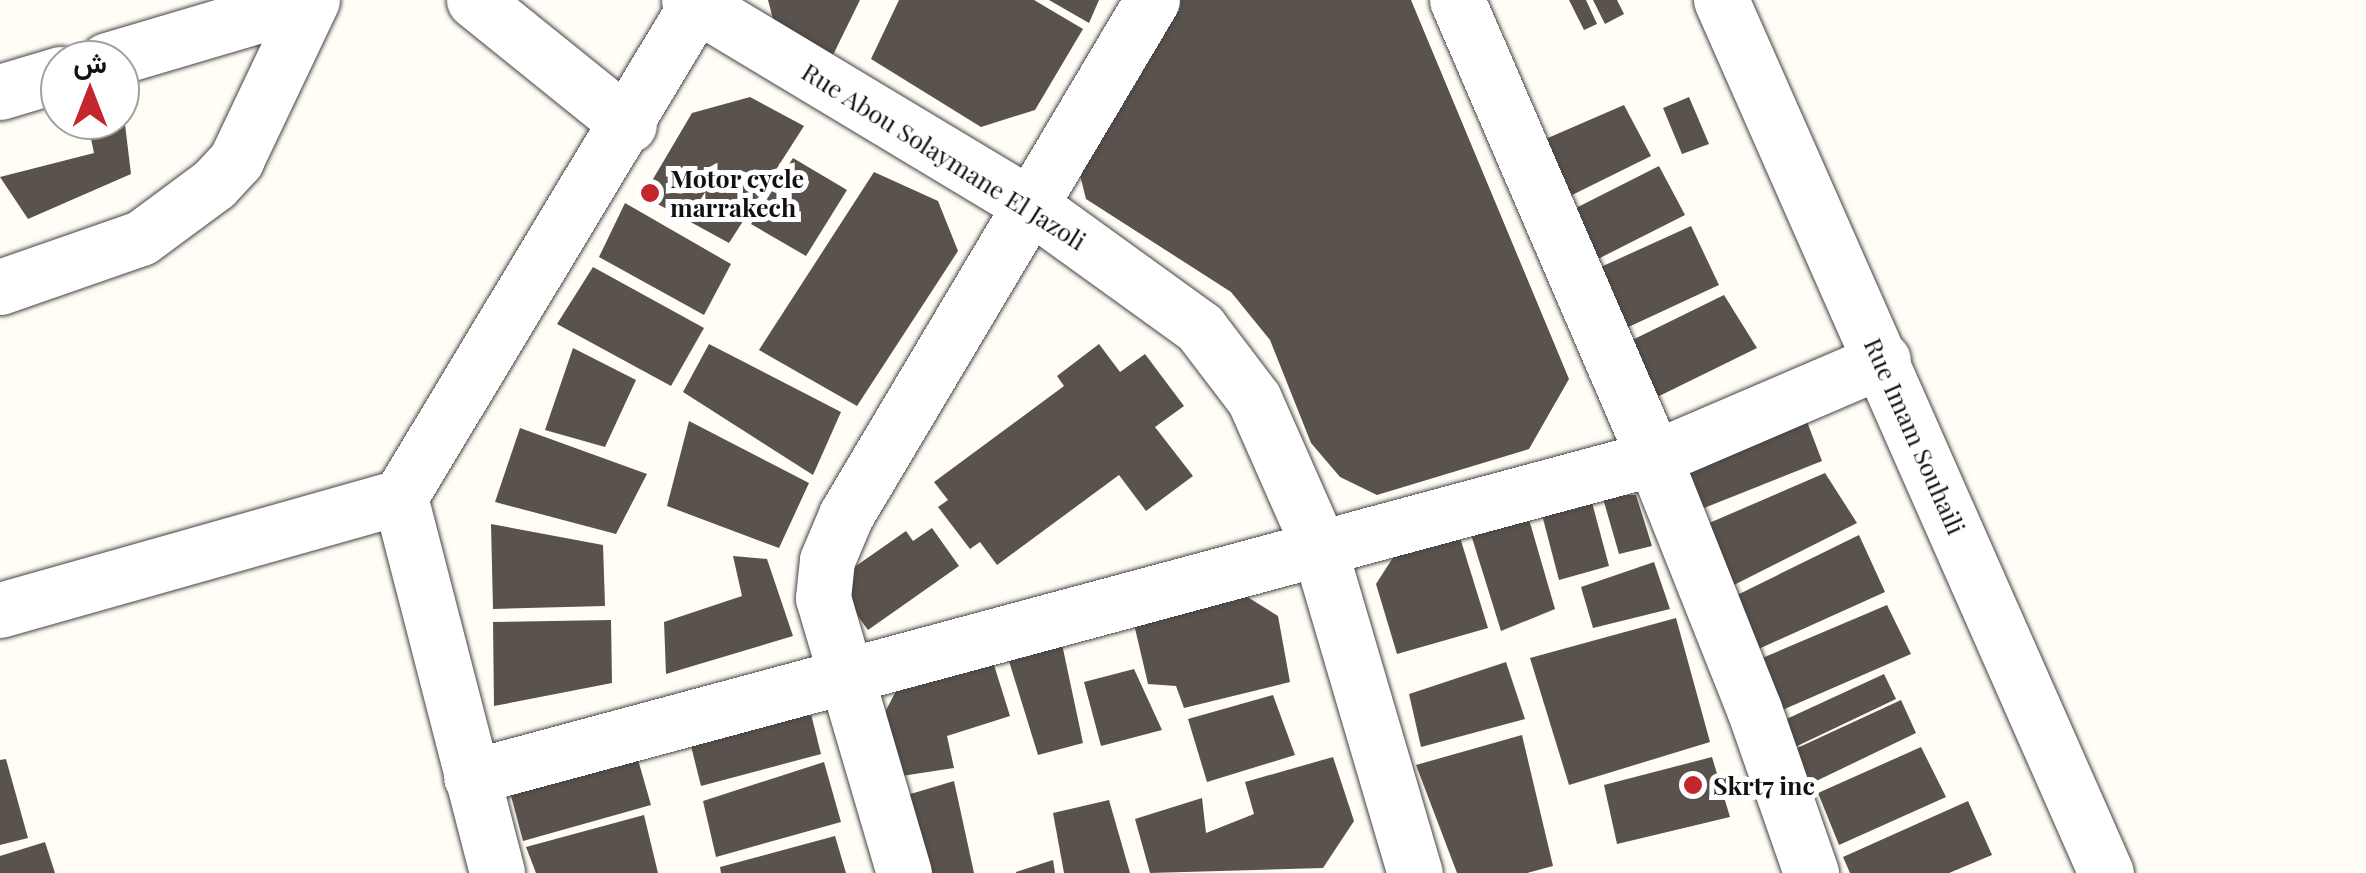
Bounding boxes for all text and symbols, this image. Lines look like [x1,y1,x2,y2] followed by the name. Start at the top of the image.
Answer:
[40,40,140,140] north arrow
[73,43,107,80] text: ش
[796,56,1092,256] street label: Rue Abou Solaymane El Jazoli
[670,164,805,223] place label: Motor cycle marrakech
[639,182,661,204] marker: Motor cycle marrakech
[1858,333,1972,539] street label: Rue Imam Souhaili
[1713,770,1815,800] place label: Skrt7 inc
[1682,774,1704,796] marker: Skrt7 inc

